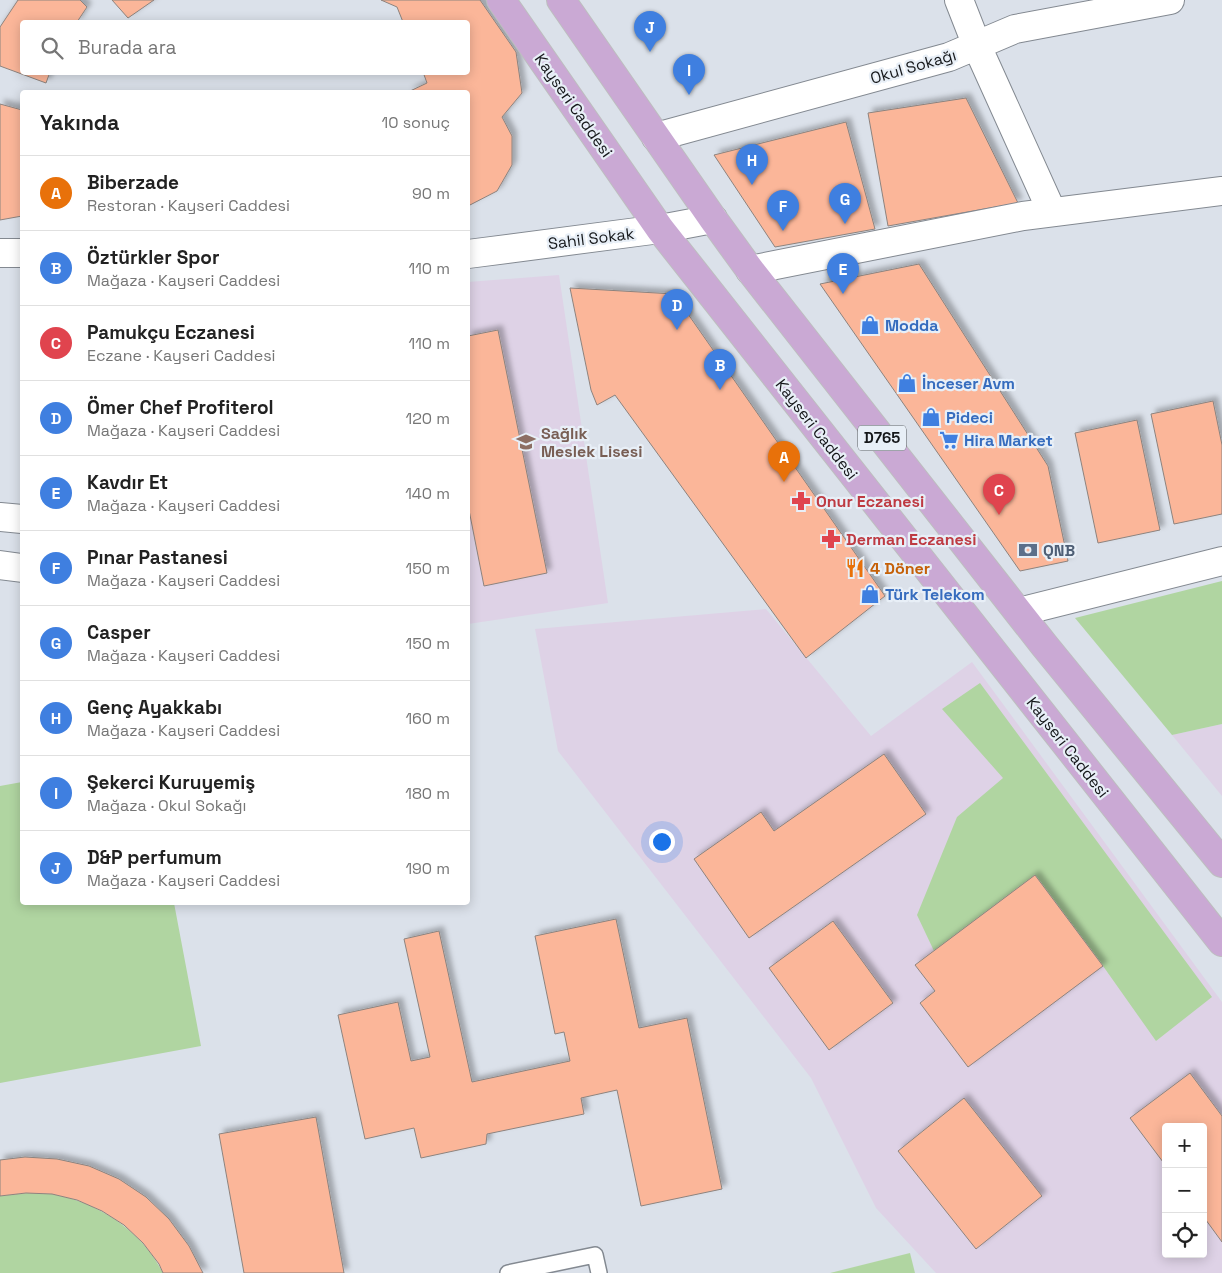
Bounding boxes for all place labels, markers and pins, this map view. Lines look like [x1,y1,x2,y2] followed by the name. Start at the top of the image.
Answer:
[634,11,666,52] pin: J
[673,54,705,95] pin: I
[736,144,768,185] pin: H
[829,183,861,224] pin: G
[767,190,799,231] pin: F
[827,253,859,294] pin: E
[661,289,693,330] pin: D
[859,314,881,336] shop icon: Modda
[885,315,939,336] place label: Modda
[704,349,736,390] pin: B
[896,372,918,394] shop icon: İnceser Avm
[922,373,1015,394] place label: İnceser Avm
[920,406,942,428] shop icon: Pideci
[946,407,993,428] place label: Pideci
[541,423,643,462] place label: Sağlık Meslek Lisesi
[938,429,960,451] supermarket icon: Hira Market
[964,430,1053,451] place label: Hira Market
[515,431,537,453] school or university icon: Sağlık Meslek Lisesi
[768,441,800,482] pin: A
[983,474,1015,515] pin: C
[790,490,812,512] pharmacy icon: Onur Eczanesi
[816,491,924,512] place label: Onur Eczanesi
[820,528,842,550] pharmacy icon: Derman Eczanesi
[846,529,976,550] place label: Derman Eczanesi
[1017,539,1039,561] bank icon: QNB
[1043,540,1075,561] place label: QNB
[844,557,866,579] restaurant icon: 4 Döner
[870,558,930,579] place label: 4 Döner
[859,583,881,605] shop icon: Türk Telekom
[885,584,985,605] place label: Türk Telekom

